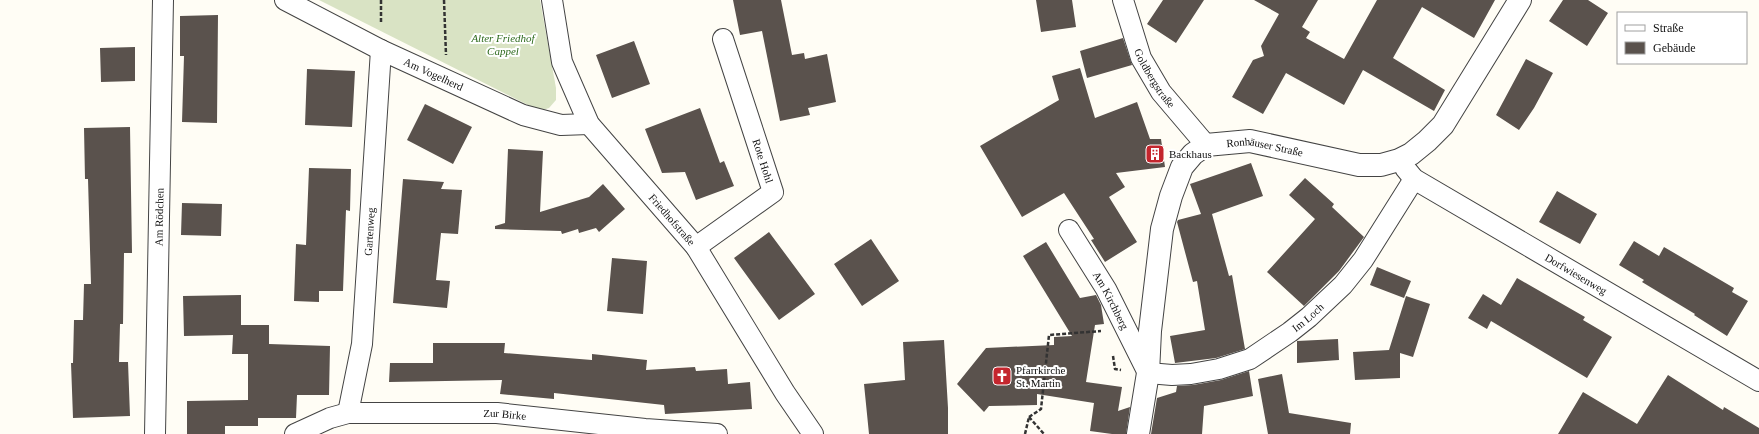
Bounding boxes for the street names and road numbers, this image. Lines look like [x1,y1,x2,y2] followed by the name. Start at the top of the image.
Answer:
[1132,47,1178,110] street label: Goldbergstraße
[402,55,466,93] street label: Am Vogelherd
[1226,135,1304,159] street label: Ronhäuser Straße
[750,137,776,185] street label: Rote Hohl
[152,187,166,246] street label: Am Rödchen
[646,191,698,248] street label: Friedhofstraße
[362,207,377,256] street label: Gartenweg
[1543,251,1610,297] street label: Dorfwiesenweg
[1091,269,1131,332] street label: Am Kirchberg
[1290,300,1326,334] street label: Im Loch
[483,407,527,422] street label: Zur Birke

